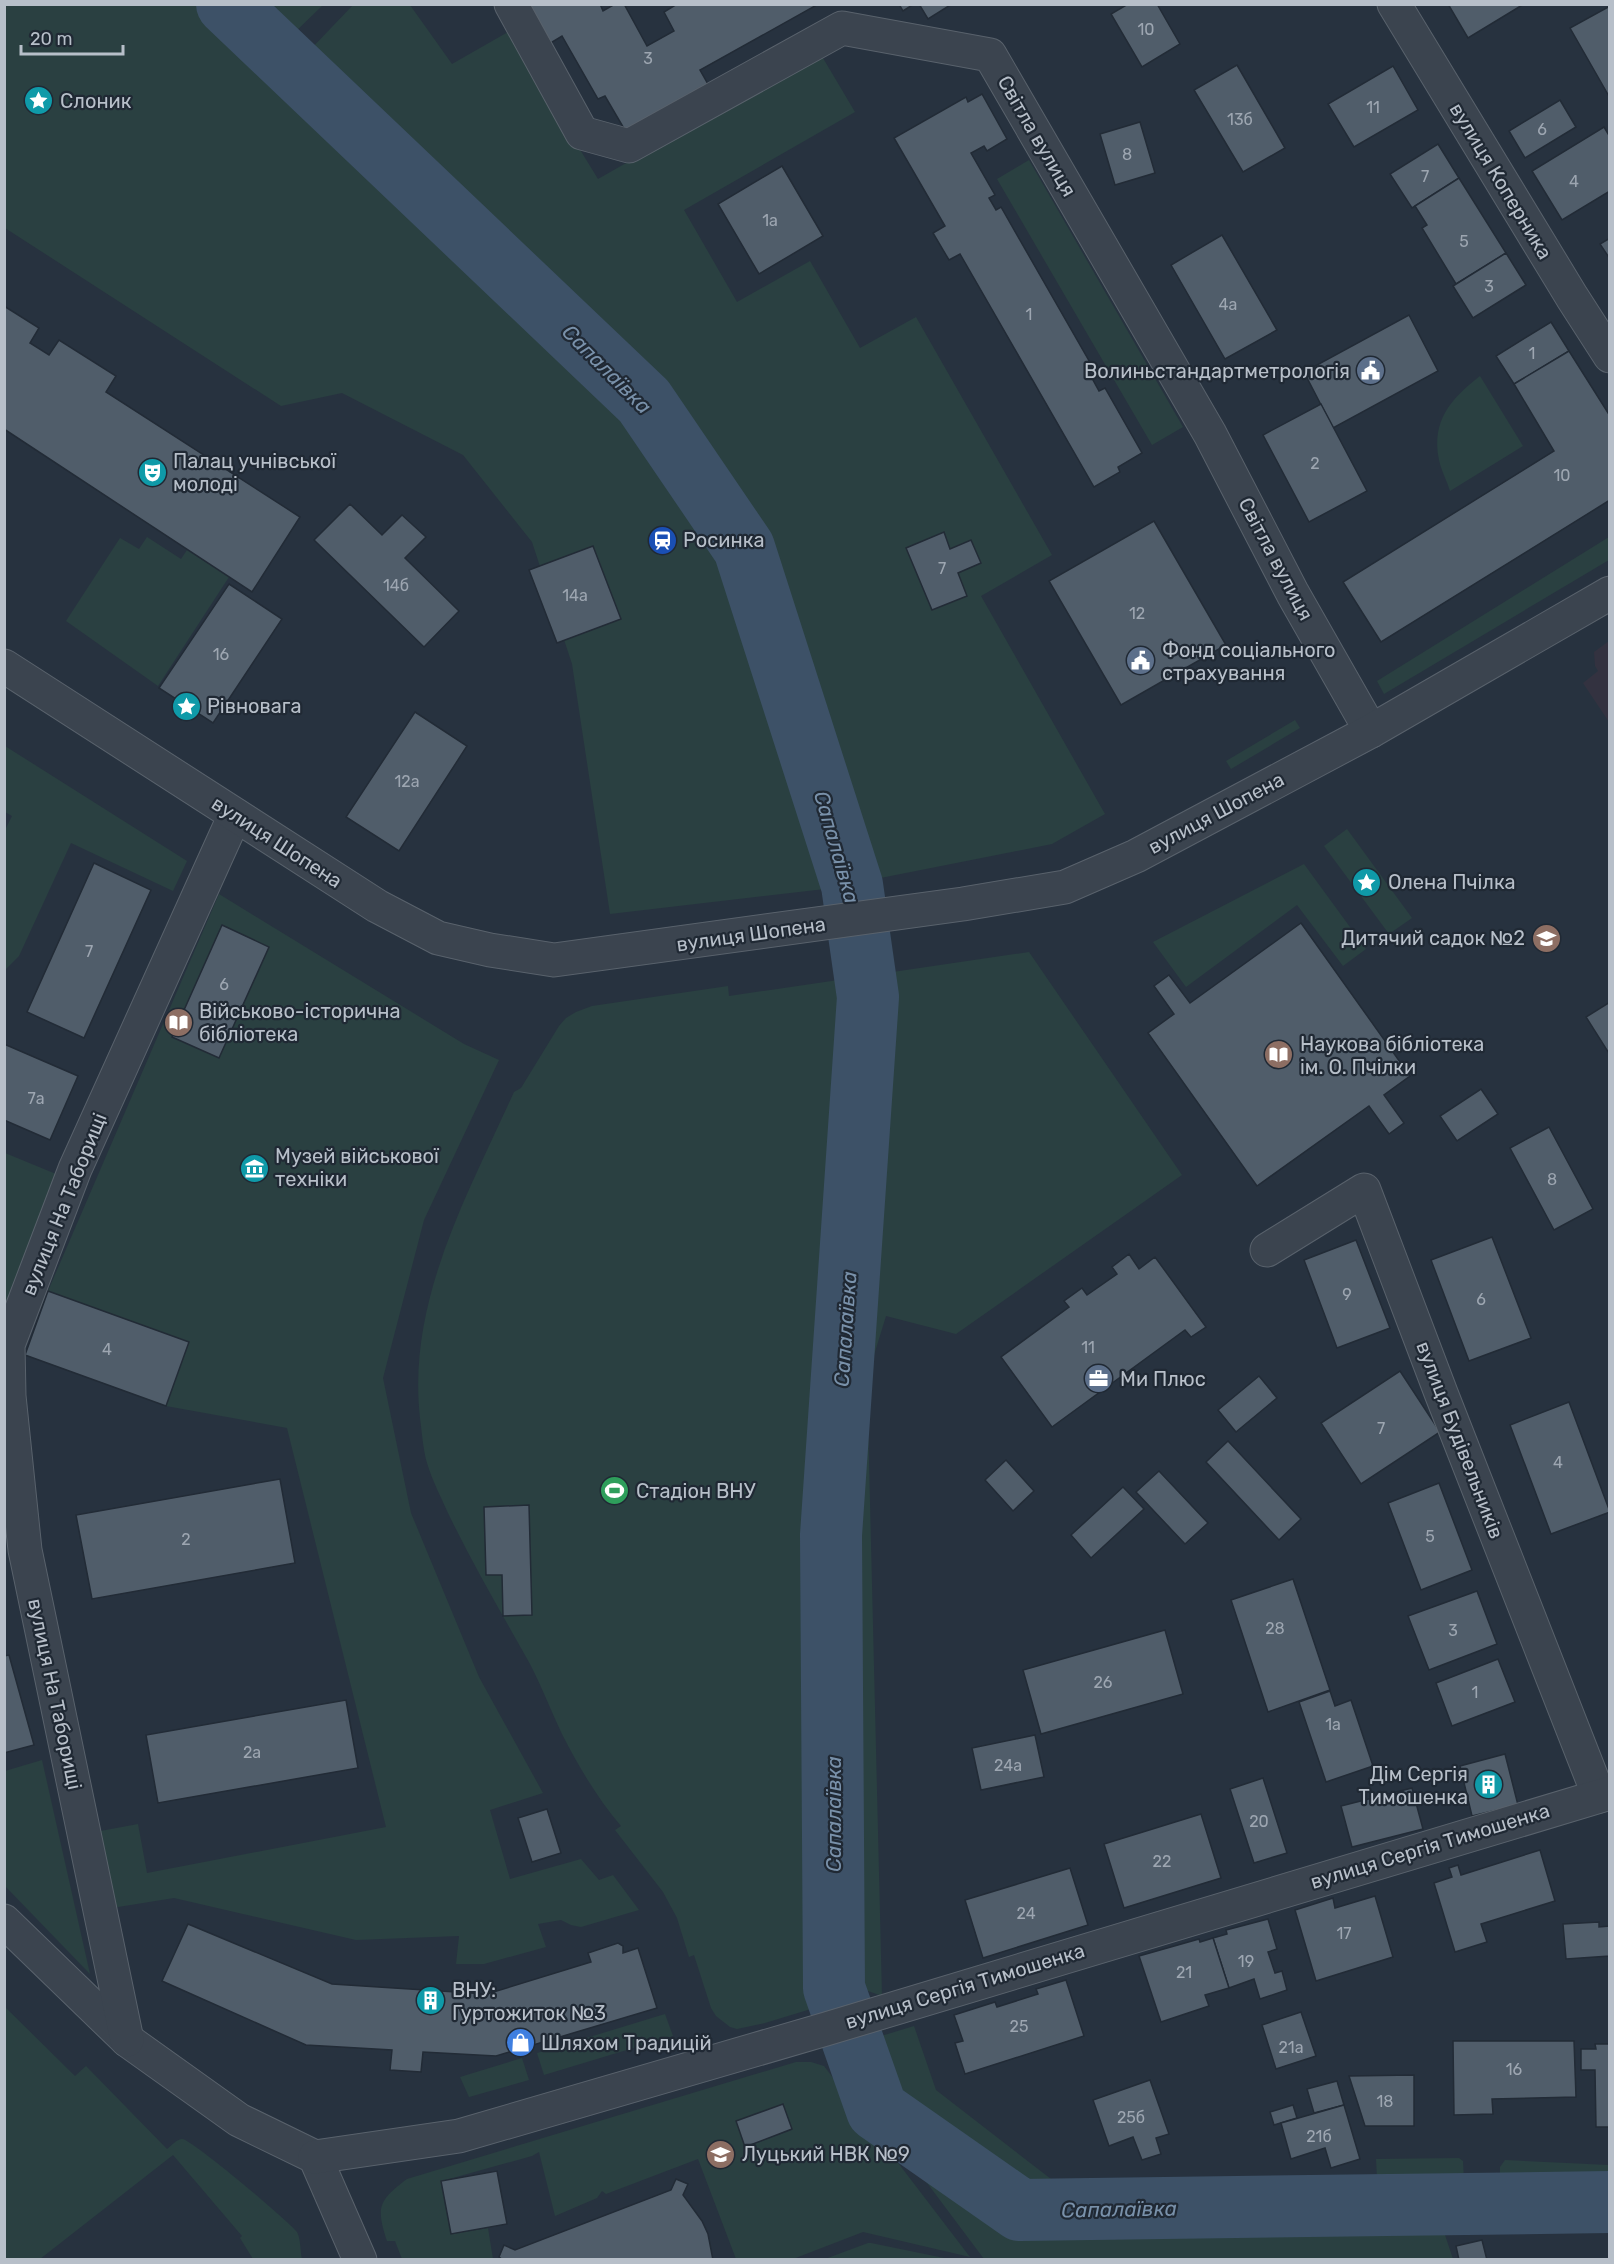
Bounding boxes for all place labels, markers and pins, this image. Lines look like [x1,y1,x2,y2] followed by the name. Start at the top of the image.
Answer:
[23,85,55,117] place icon: Слоник
[60,89,132,113] place label: Слоник
[1355,355,1387,387] public building icon: Волиньстандартметрологія
[1084,359,1350,383] place label: Волиньстандартметрологія
[173,449,337,496] place label: Палац учнівської молоді
[136,457,168,489] theatre icon: Палац учнівської молоді
[646,524,678,556] station icon: Росинка
[683,528,764,552] place label: Росинка
[1162,638,1336,685] place label: Фонд соціального страхування
[1125,645,1157,677] public building icon: Фонд соціального страхування
[170,690,202,722] place icon: Рівновага
[207,694,301,718] place label: Рівновага
[1351,866,1383,898] place icon: Олена Пчілка
[1388,870,1516,894] place label: Олена Пчілка
[1530,922,1562,954] school or university icon: Дитячий садок №2
[1341,926,1525,950] place label: Дитячий садок №2
[199,999,400,1046] place label: Військово-історична бібліотека
[162,1006,194,1038] library icon: Військово-історична бібліотека
[1300,1032,1484,1079] place label: Наукова бібліотека ім. О. Пчілки
[1263,1039,1295,1071] library icon: Наукова бібліотека ім. О. Пчілки
[275,1144,440,1191] place label: Музей військової техніки
[238,1152,270,1184] museum icon: Музей військової техніки
[1083,1363,1115,1395] office icon: Ми Плюс
[1120,1367,1206,1391] place label: Ми Плюс
[599,1475,631,1507] sports icon: Стадіон ВНУ
[636,1479,756,1503] place label: Стадіон ВНУ
[1358,1762,1468,1809] place label: Дім Сергія Тимошенка
[1473,1769,1505,1801] building icon: Дім Сергія Тимошенка
[452,1978,606,2025] place label: ВНУ: Гуртожиток №3
[415,1985,447,2017] building icon: ВНУ: Гуртожиток №3
[504,2027,536,2059] shop icon: Шляхом Традицій
[541,2031,712,2055] place label: Шляхом Традицій
[705,2138,737,2170] school or university icon: Луцький НВК №9
[742,2142,910,2166] place label: Луцький НВК №9

